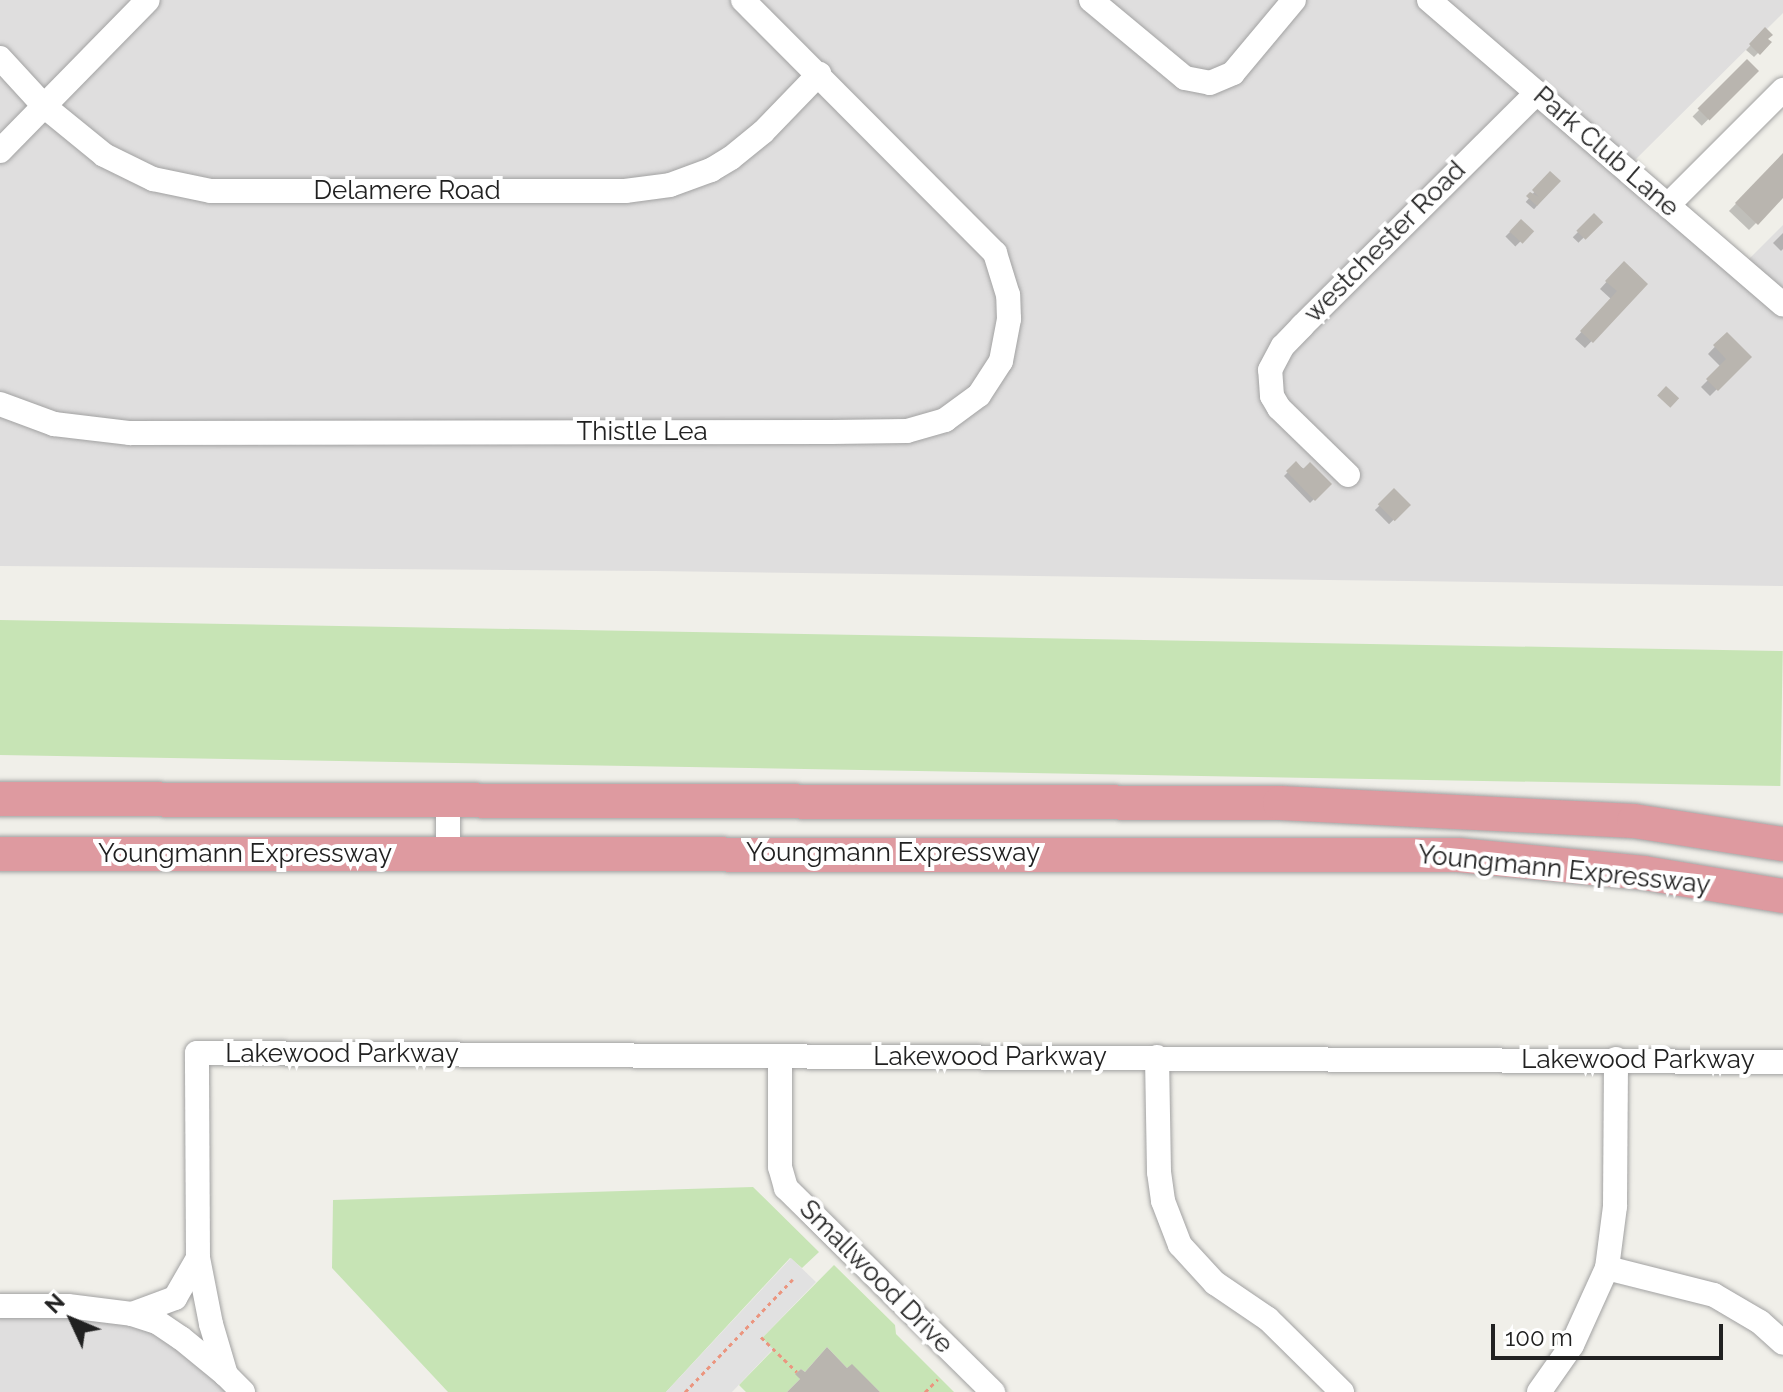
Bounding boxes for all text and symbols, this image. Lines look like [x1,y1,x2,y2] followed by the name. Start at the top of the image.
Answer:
[1527,80,1685,224] street label: Park Club Lane
[1298,155,1472,329] street label: westchester Road
[313,175,501,207] street label: Delamere Road
[576,416,708,448] street label: Thistle Lea
[746,837,1040,869] street label: Youngmann Expressway
[98,838,392,870] street label: Youngmann Expressway
[1416,839,1712,901] street label: Youngmann Expressway
[225,1038,459,1070] street label: Lakewood Parkway
[873,1041,1107,1073] street label: Lakewood Parkway
[1521,1044,1755,1076] street label: Lakewood Parkway
[793,1194,959,1360] street label: Smallwood Drive
[32,1280,112,1360] north arrow
[40,1288,70,1318] text: N
[1495,1308,1727,1358] scale bar
[1505,1323,1573,1352] text: 100 m

